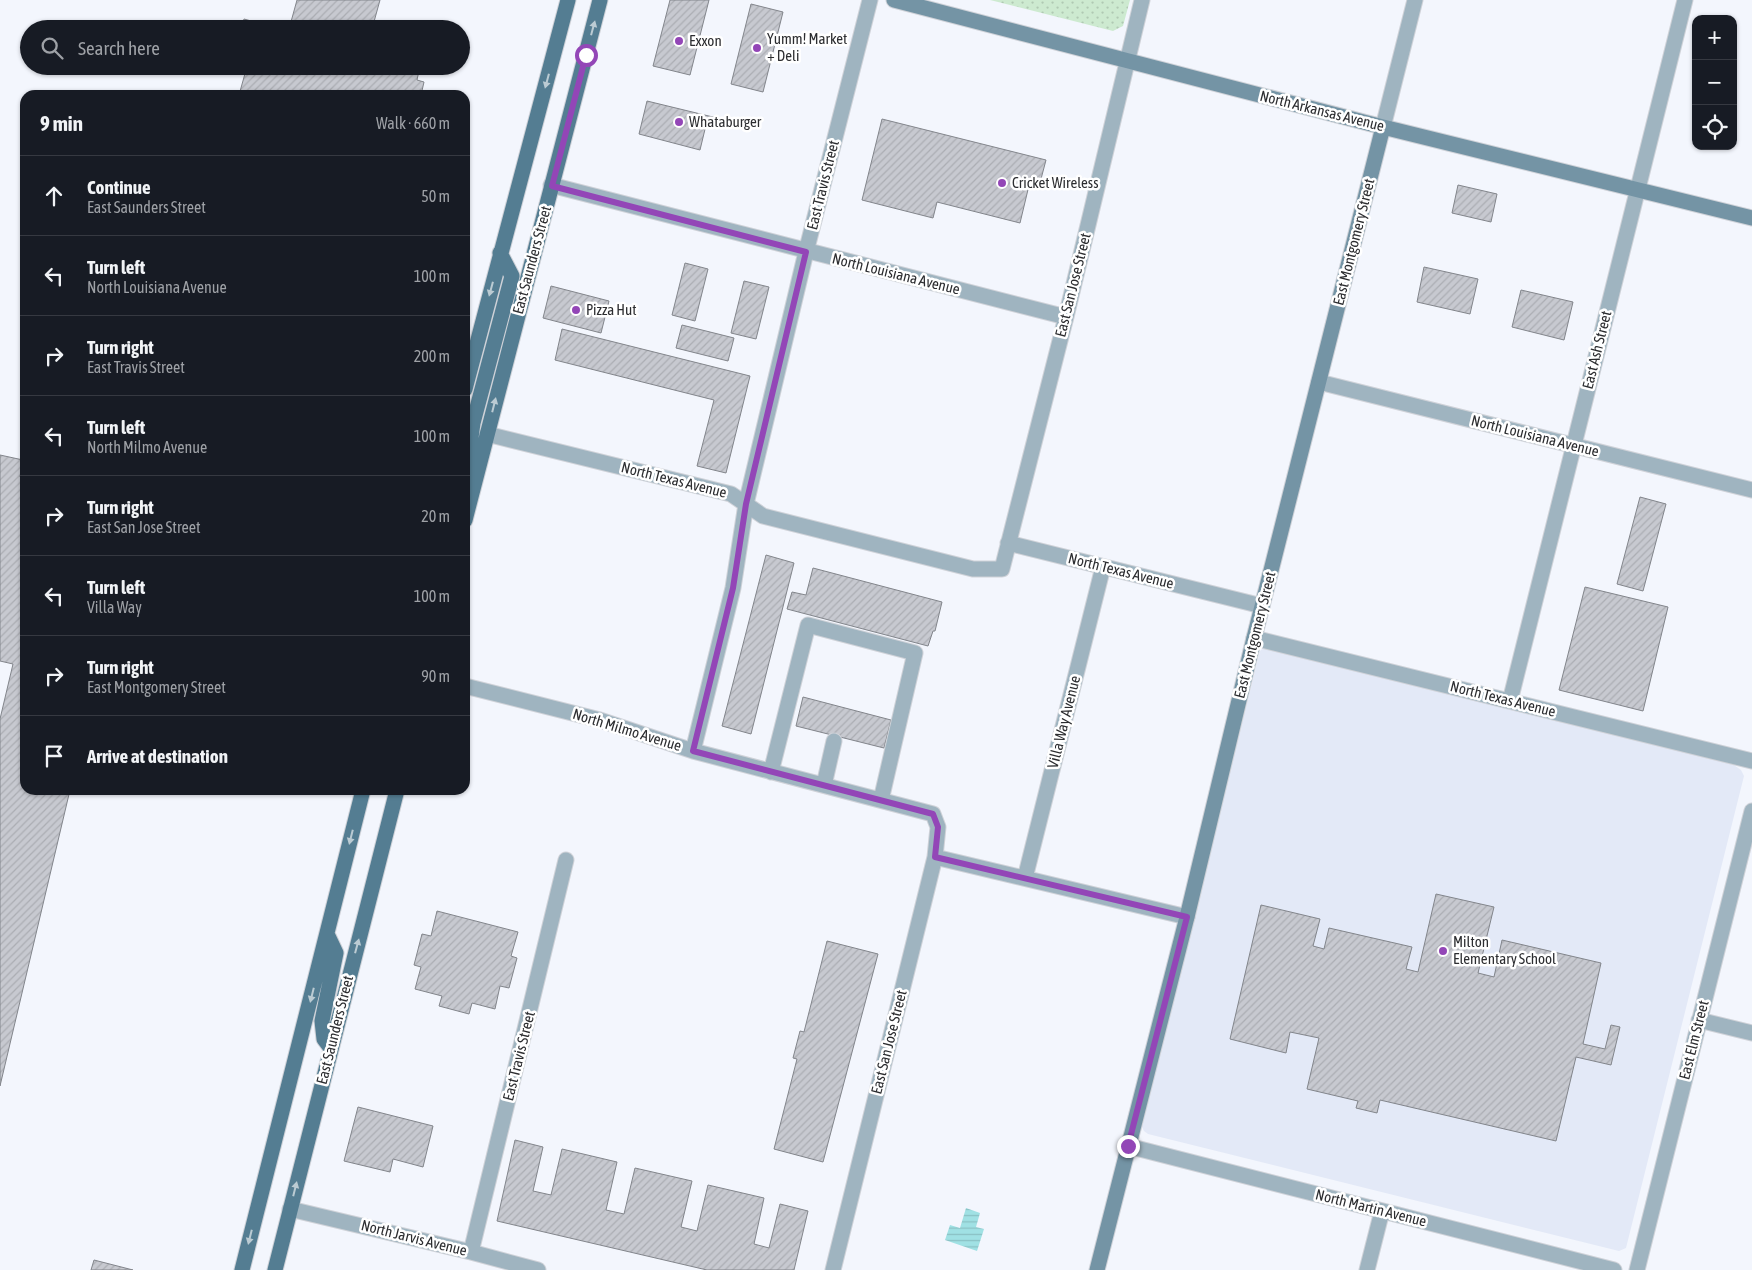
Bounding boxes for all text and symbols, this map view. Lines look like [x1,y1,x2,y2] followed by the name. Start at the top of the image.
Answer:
[1692,15,1737,150] map controls
[1692,15,1737,60] button: +
[20,20,470,75] search box
[589,20,597,35] one-way arrow
[767,30,847,64] place label: Yumm! Market + Deli
[689,32,722,49] place label: Exxon
[38,34,66,62] icon: search
[673,35,685,47] marker: Exxon
[78,37,160,59] text: Search here
[751,42,763,54] marker: Yumm! Market + Deli
[575,44,598,67] route start
[1692,60,1737,105] button: −
[542,73,550,88] one-way arrow
[1258,87,1386,134] street label: North Arkansas Avenue
[1692,105,1737,150] button: locate
[40,111,83,135] text: 9 min
[689,113,762,130] place label: Whataburger
[376,114,450,132] text: Walk · 660 m
[673,116,685,128] marker: Whataburger
[803,138,842,231] street label: East Travis Street
[1012,174,1098,191] place label: Cricket Wireless
[87,176,151,198] text: Continue
[996,177,1008,189] marker: Cricket Wireless
[1330,177,1378,307] street label: East Montgomery Street
[40,182,68,210] icon: ahead
[421,187,450,205] text: 50 m
[87,198,206,216] text: East Saunders Street
[509,204,554,316] street label: East Saunders Street
[1051,231,1094,339] street label: East San Jose Street
[831,249,962,298] street label: North Louisiana Avenue
[87,256,145,278] text: Turn left
[40,262,68,290] icon: left
[414,267,450,285] text: 100 m
[87,278,227,296] text: North Louisiana Avenue
[487,281,495,296] one-way arrow
[586,301,637,318] place label: Pizza Hut
[570,304,582,316] marker: Pizza Hut
[1579,309,1614,391] street label: East Ash Street
[87,336,154,358] text: Turn right
[40,342,68,370] icon: right
[414,347,450,365] text: 200 m
[87,358,185,376] text: East Travis Street
[491,397,499,412] one-way arrow
[1470,411,1601,460] street label: North Louisiana Avenue
[87,416,145,438] text: Turn left
[40,422,68,450] icon: left
[414,427,450,445] text: 100 m
[87,438,207,456] text: North Milmo Avenue
[620,458,729,501] street label: North Texas Avenue
[87,496,154,518] text: Turn right
[40,502,68,530] icon: right
[421,507,450,525] text: 20 m
[87,518,201,536] text: East San Jose Street
[1067,549,1176,592] street label: North Texas Avenue
[1231,570,1279,700] street label: East Montgomery Street
[87,576,145,598] text: Turn left
[40,582,68,610] icon: left
[414,587,450,605] text: 100 m
[87,598,142,616] text: Villa Way
[87,656,154,678] text: Turn right
[40,662,68,690] icon: right
[421,667,450,685] text: 90 m
[1044,674,1083,770] street label: Villa Way Avenue
[1449,677,1558,720] street label: North Texas Avenue
[87,678,226,696] text: East Montgomery Street
[571,705,684,754] street label: North Milmo Avenue
[40,742,68,770] icon: arrive
[87,745,228,767] text: Arrive at destination
[347,830,355,845] one-way arrow
[1453,933,1556,967] place label: Milton Elementary School
[353,939,361,954] one-way arrow
[1437,945,1449,957] marker: Milton Elementary School
[313,974,356,1086] street label: East Saunders Street
[307,987,315,1002] one-way arrow
[867,988,910,1096] street label: East San Jose Street
[1675,998,1712,1081] street label: East Elm Street
[499,1009,538,1102] street label: East Travis Street
[1117,1135,1140,1158] route end
[291,1181,299,1196] one-way arrow
[1314,1186,1429,1230] street label: North Martin Avenue
[359,1216,469,1259] street label: North Jarvis Avenue
[246,1230,254,1245] one-way arrow

